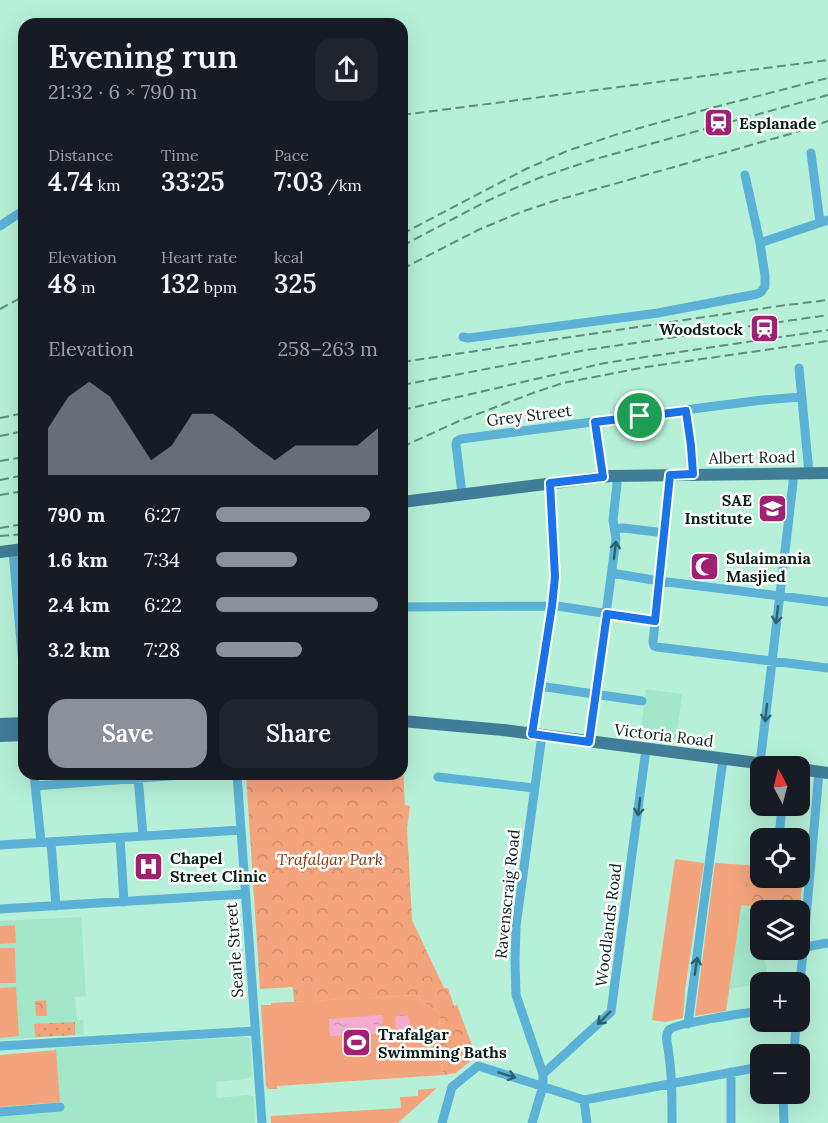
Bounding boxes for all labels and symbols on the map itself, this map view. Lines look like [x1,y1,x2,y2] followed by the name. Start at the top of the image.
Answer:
[702,107,734,139] station icon: Esplanade
[739,113,817,133] place label: Esplanade
[748,313,780,345] station icon: Woodstock
[659,319,743,339] place label: Woodstock
[614,390,665,441] pin
[485,400,573,430] street label: Grey Street
[707,446,796,468] street label: Albert Road
[685,490,752,528] place label: SAE Institute
[757,493,789,525] school or university icon: SAE Institute
[609,541,620,561] one-way arrow
[726,548,811,586] place label: Sulaimania Masjied
[689,551,721,583] mosque icon: Sulaimania Masjied
[771,604,782,624] one-way arrow
[760,702,771,722] one-way arrow
[612,719,715,751] street label: Victoria Road
[750,756,810,816] north arrow
[633,797,644,817] one-way arrow
[490,828,524,960] street label: Ravenscraig Road
[170,848,267,886] place label: Chapel Street Clinic
[277,849,383,869] park label: Trafalgar Park
[133,851,165,883] hospital icon: Chapel Street Clinic
[591,862,626,988] street label: Woodlands Road
[221,901,247,998] street label: Searle Street
[690,956,701,976] one-way arrow
[597,1011,612,1026] one-way arrow
[378,1024,507,1062] place label: Trafalgar Swimming Baths
[341,1027,373,1059] sports icon: Trafalgar Swimming Baths
[497,1070,516,1081] one-way arrow

